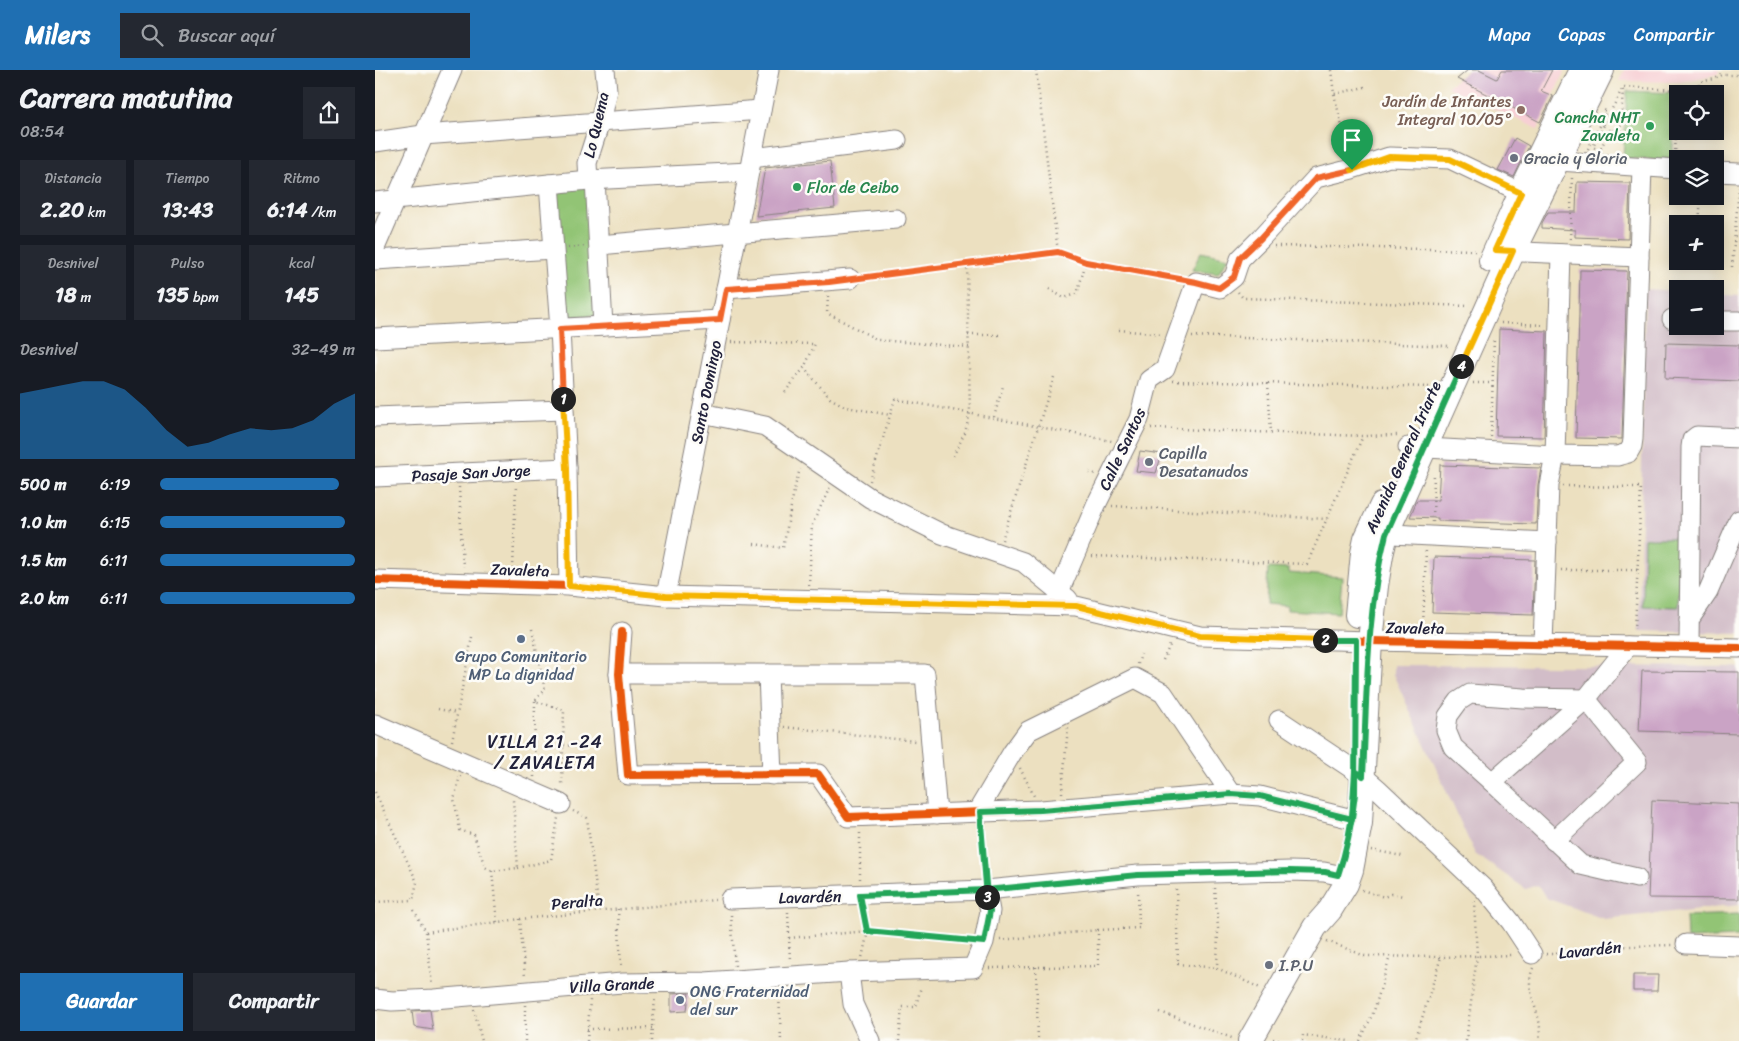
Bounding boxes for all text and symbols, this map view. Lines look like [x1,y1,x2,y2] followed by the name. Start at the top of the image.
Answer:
[120,13,470,58] search box
[25,14,90,56] text: Milers
[178,19,275,52] text: Buscar aquí
[1488,19,1531,51] text: Mapa
[1559,19,1606,51] text: Capas
[1634,19,1714,51] text: Compartir
[138,21,166,49] icon: search
[20,73,233,122] text: Carrera matutina
[1669,85,1724,335] map controls
[1669,85,1724,140] button: locate
[303,87,355,139] button: share
[1382,87,1512,134] place label: Jardín de Infantes Integral 10/05°
[574,89,618,161] street label: Lo Quema
[1554,103,1641,150] place label: Cancha NHT Zavaleta
[1515,104,1527,116] marker: Jardín de Infantes Integral 10/05°
[20,117,64,146] text: 08:54
[1331,119,1373,170] pin
[1644,120,1656,132] marker: Cancha NHT Zavaleta
[1338,126,1366,154] icon: arrive
[1524,144,1627,173] place label: Gracia y Gloria
[1669,150,1724,205] button: layers
[1508,152,1520,164] marker: Gracia y Gloria
[45,166,102,191] text: Distancia
[166,166,209,191] text: Tiempo
[284,166,320,191] text: Ritmo
[807,173,899,202] place label: Flor de Ceibo
[791,181,803,193] marker: Flor de Ceibo
[40,191,84,229] text: 2.20
[162,191,213,229] text: 13:43
[267,191,308,229] text: 6:14
[84,200,106,225] text: km
[308,200,336,225] text: /km
[1669,215,1724,270] button: +
[48,251,99,276] text: Desnivel
[171,251,204,276] text: Pulso
[289,251,315,276] text: kcal
[55,276,77,314] text: 18
[156,276,189,314] text: 135
[284,276,319,314] text: 145
[1669,280,1724,335] button: −
[77,285,91,310] text: m
[189,285,219,310] text: bpm
[20,335,78,364] text: Desnivel
[292,335,355,364] text: 32–49 m
[682,338,730,446] street label: Santo Domingo
[1449,354,1473,378] pin: 4
[1457,354,1466,379] text: 4
[1356,376,1450,539] street label: Avenida General Iriarte
[551,386,575,412] pin: 1
[560,387,567,412] text: 1
[1090,402,1154,495] street label: Calle Santos
[1159,439,1249,486] place label: Capilla Desatanudos
[411,455,532,491] street label: Pasaje San Jorge
[1143,456,1155,468] marker: Capilla Desatanudos
[20,470,66,499] text: 500 m
[100,470,131,499] text: 6:19
[20,508,67,537] text: 1.0 km
[100,508,131,537] text: 6:15
[20,546,66,575] text: 1.5 km
[100,546,128,575] text: 6:11
[490,554,550,586] street label: Zavaleta
[20,584,69,613] text: 2.0 km
[100,584,128,613] text: 6:11
[1385,613,1445,643] street label: Zavaleta
[1313,628,1337,652] pin: 2
[1321,628,1330,653] text: 2
[515,633,527,645] marker: Grupo Comunitario MP La dignidad
[455,642,587,689] place label: Grupo Comunitario MP La dignidad
[487,726,603,779] district label: VILLA 21 -24 / ZAVALETA
[778,881,842,913] street label: Lavardén
[975,884,999,910] pin: 3
[550,885,604,919] street label: Peralta
[984,885,991,910] text: 3
[1557,932,1623,968] street label: Lavardén
[1278,951,1314,980] place label: I.P.U
[1263,959,1275,971] marker: I.P.U
[569,968,655,1002] street label: Villa Grande
[20,973,183,1031] button: Guardar
[193,973,355,1031] button: Compartir
[690,977,810,1024] place label: ONG Fraternidad del sur
[674,994,686,1006] marker: ONG Fraternidad del sur

